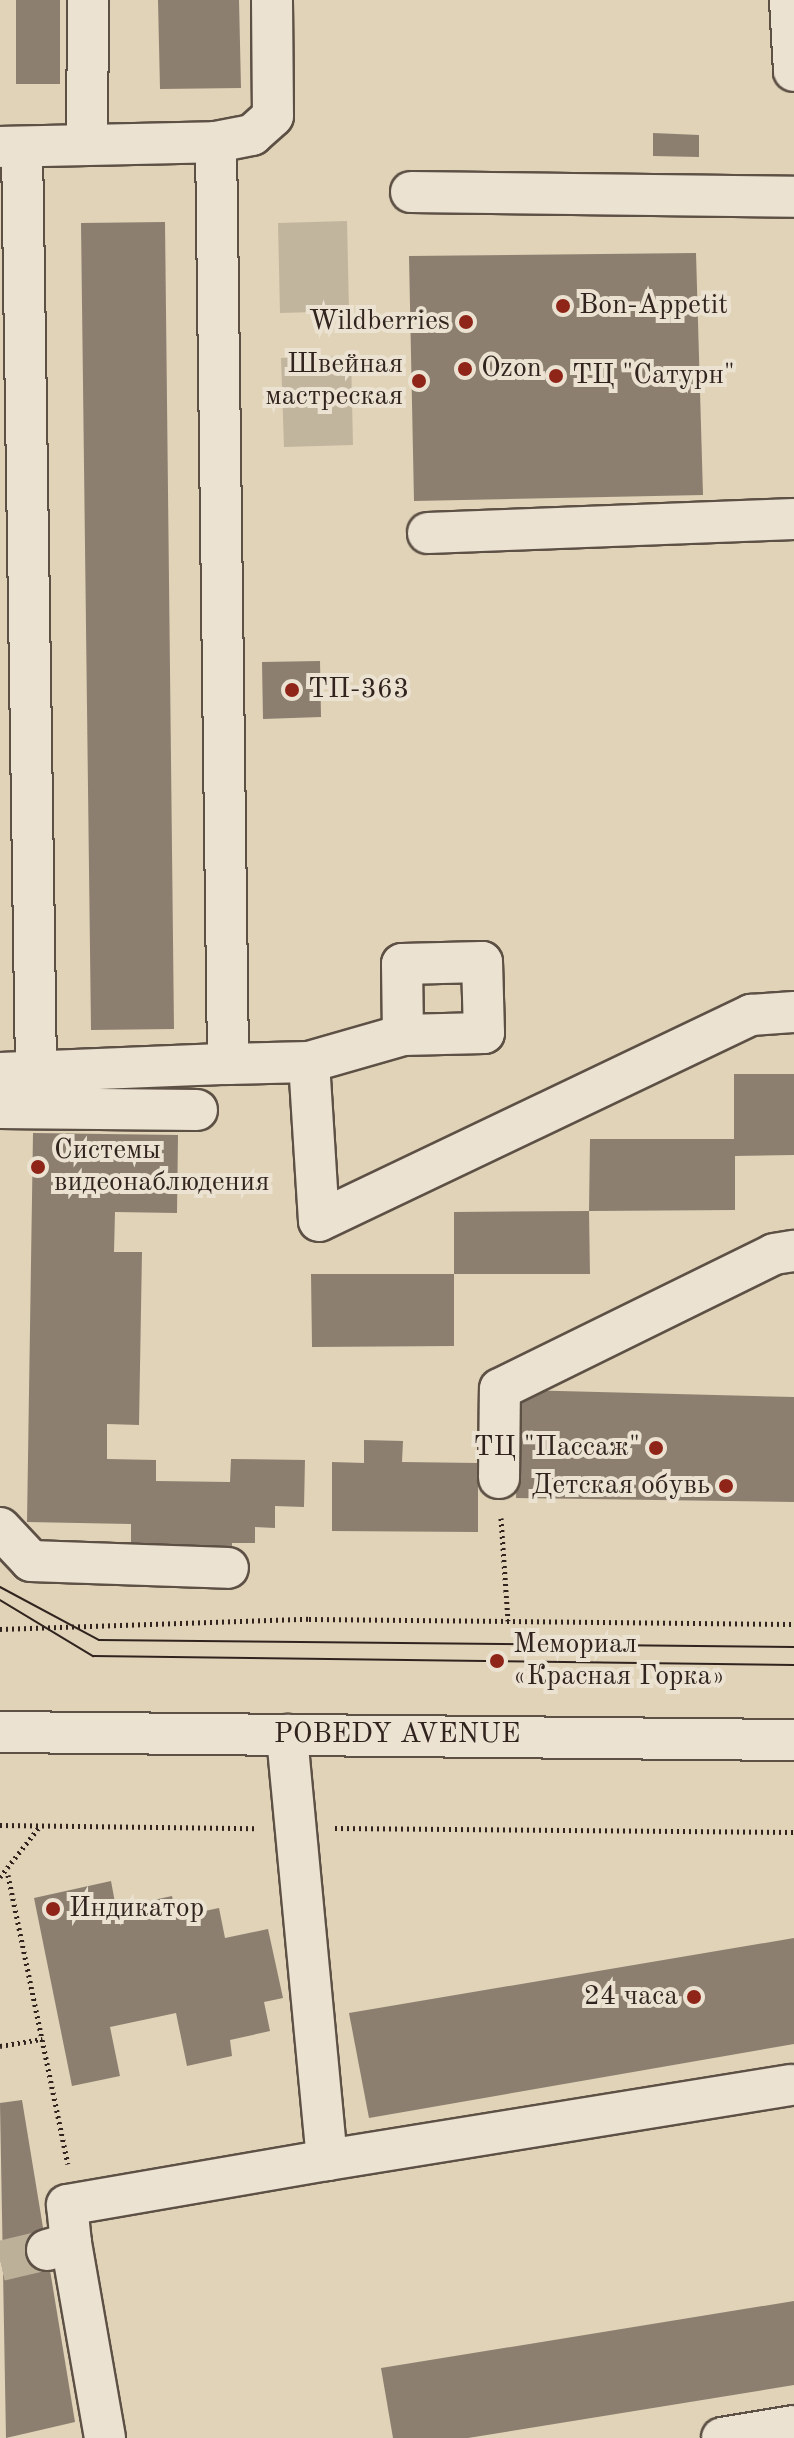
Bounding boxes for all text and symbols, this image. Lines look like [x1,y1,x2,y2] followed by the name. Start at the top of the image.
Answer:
[579,289,728,323] place label: Bon-Appetit
[554,297,572,315] marker: Bon-Appetit
[309,305,450,339] place label: Wildberries
[457,313,475,331] marker: Wildberries
[266,348,403,414] place label: Швейная мастреская
[481,352,542,386] place label: Ozon
[572,359,735,393] place label: ТЦ "Сатурн"
[456,360,474,378] marker: Ozon
[547,367,565,385] marker: ТЦ "Сатурн"
[410,372,428,390] marker: Швейная мастреская
[308,673,409,707] place label: ТП-363
[283,681,301,699] marker: ТП-363
[54,1134,270,1200] place label: Системы видеонаблюдения
[29,1158,47,1176] marker: Системы видеонаблюдения
[473,1431,640,1465] place label: ТЦ "Пассаж"
[647,1439,665,1457] marker: ТЦ "Пассаж"
[532,1469,710,1503] place label: Детская обувь
[717,1477,735,1495] marker: Детская обувь
[513,1628,725,1694] place label: Мемориал «Красная Горка»
[488,1652,506,1670] marker: Мемориал «Красная Горка»
[274,1718,520,1752] street label: POBEDY AVENUE
[69,1892,204,1926] place label: Индикатор
[44,1900,62,1918] marker: Индикатор
[584,1980,678,2014] place label: 24 часа
[685,1988,703,2006] marker: 24 часа

